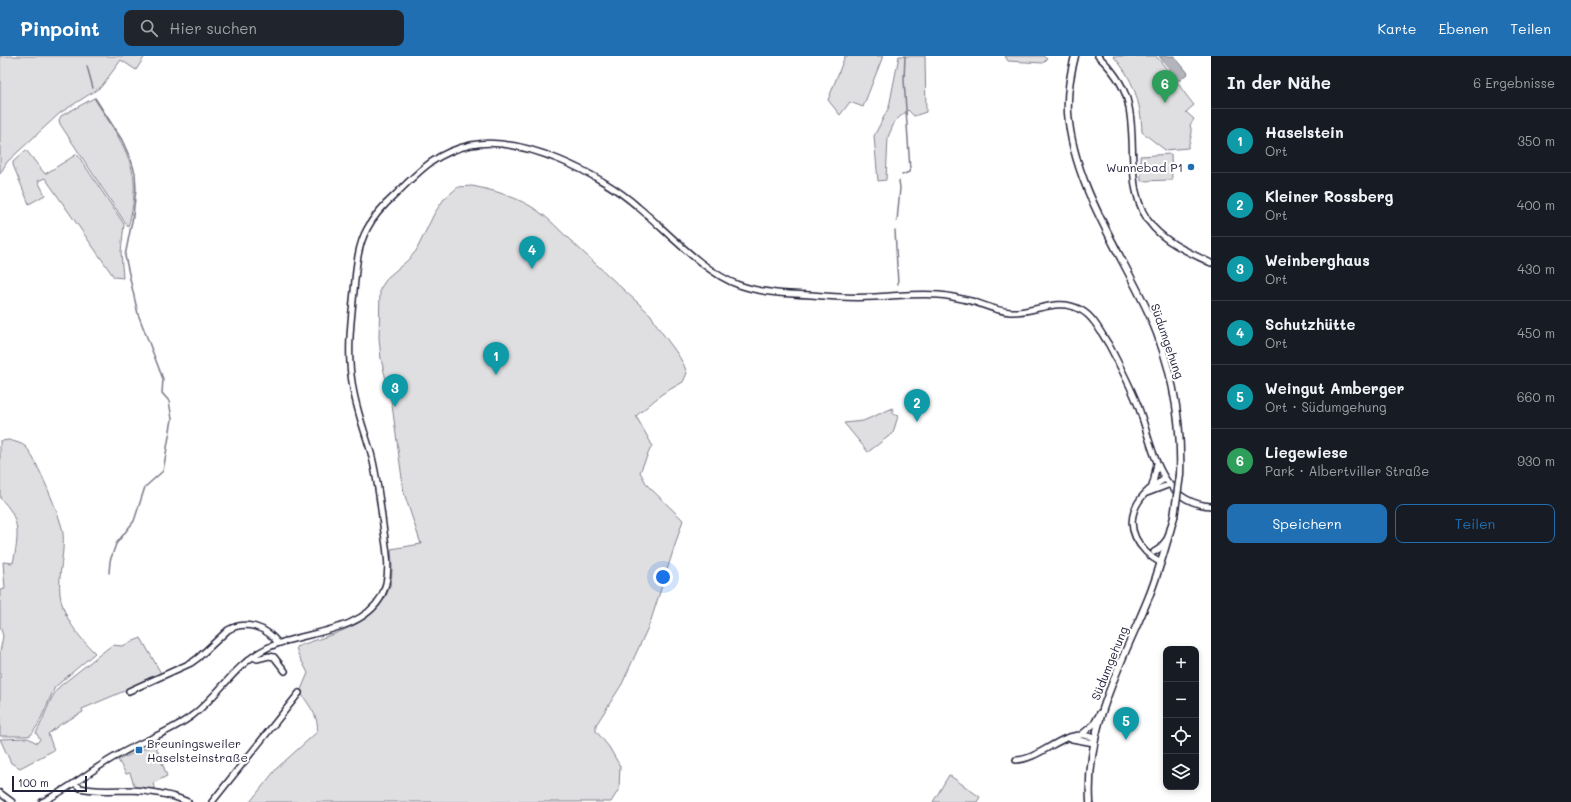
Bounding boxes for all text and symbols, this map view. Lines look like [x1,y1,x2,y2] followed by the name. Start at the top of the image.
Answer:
[124,10,404,46] search box
[20,16,100,41] text: Pinpoint
[138,17,160,39] icon: search
[170,18,257,38] text: Hier suchen
[1377,19,1417,38] text: Karte
[1439,19,1488,38] text: Ebenen
[1510,19,1551,38] text: Teilen
[1152,70,1178,103] pin: 6
[1227,71,1331,93] text: In der Nähe
[1473,74,1555,91] text: 6 Ergebnisse
[1265,122,1344,142] text: Haselstein
[1237,132,1243,149] text: 1
[1517,132,1555,149] text: 350 m
[1265,142,1288,159] text: Ort
[1106,159,1183,175] place label: Wunnebad P1
[1186,162,1196,172] marker: Wunnebad P1
[1265,186,1394,206] text: Kleiner Rossberg
[1236,196,1244,213] text: 2
[1517,196,1555,213] text: 400 m
[1265,206,1288,223] text: Ort
[519,236,545,269] pin: 4
[1265,250,1370,270] text: Weinberghaus
[1236,260,1244,277] text: 3
[1517,260,1555,277] text: 430 m
[1265,270,1288,287] text: Ort
[1148,301,1188,381] street label: Südumgehung
[1265,314,1355,334] text: Schutzhütte
[1236,324,1244,341] text: 4
[1517,324,1555,341] text: 450 m
[1265,334,1288,351] text: Ort
[483,342,509,375] pin: 1
[382,374,408,407] pin: 3
[1265,378,1404,398] text: Weingut Amberger
[1236,388,1244,405] text: 5
[1517,388,1555,405] text: 660 m
[904,389,930,422] pin: 2
[1265,398,1386,415] text: Ort · Südumgehung
[1265,442,1348,462] text: Liegewiese
[1236,452,1244,469] text: 6
[1517,452,1555,469] text: 930 m
[1265,462,1429,479] text: Park · Albertviller Straße
[1227,504,1387,543] button: Speichern
[1395,504,1555,543] button: Teilen
[653,567,673,587] your location
[1087,624,1131,702] street label: Südumgehung
[1163,646,1199,790] map controls
[1163,646,1199,682] button: +
[1163,682,1199,718] button: −
[1113,707,1139,740] pin: 5
[1163,718,1199,754] button: locate
[147,735,248,765] place label: Breuningsweiler Haselsteinstraße
[134,745,144,755] marker: Breuningsweiler Haselsteinstraße
[1163,754,1199,790] button: layers
[12,774,87,793] scale bar
[18,775,49,790] text: 100 m

